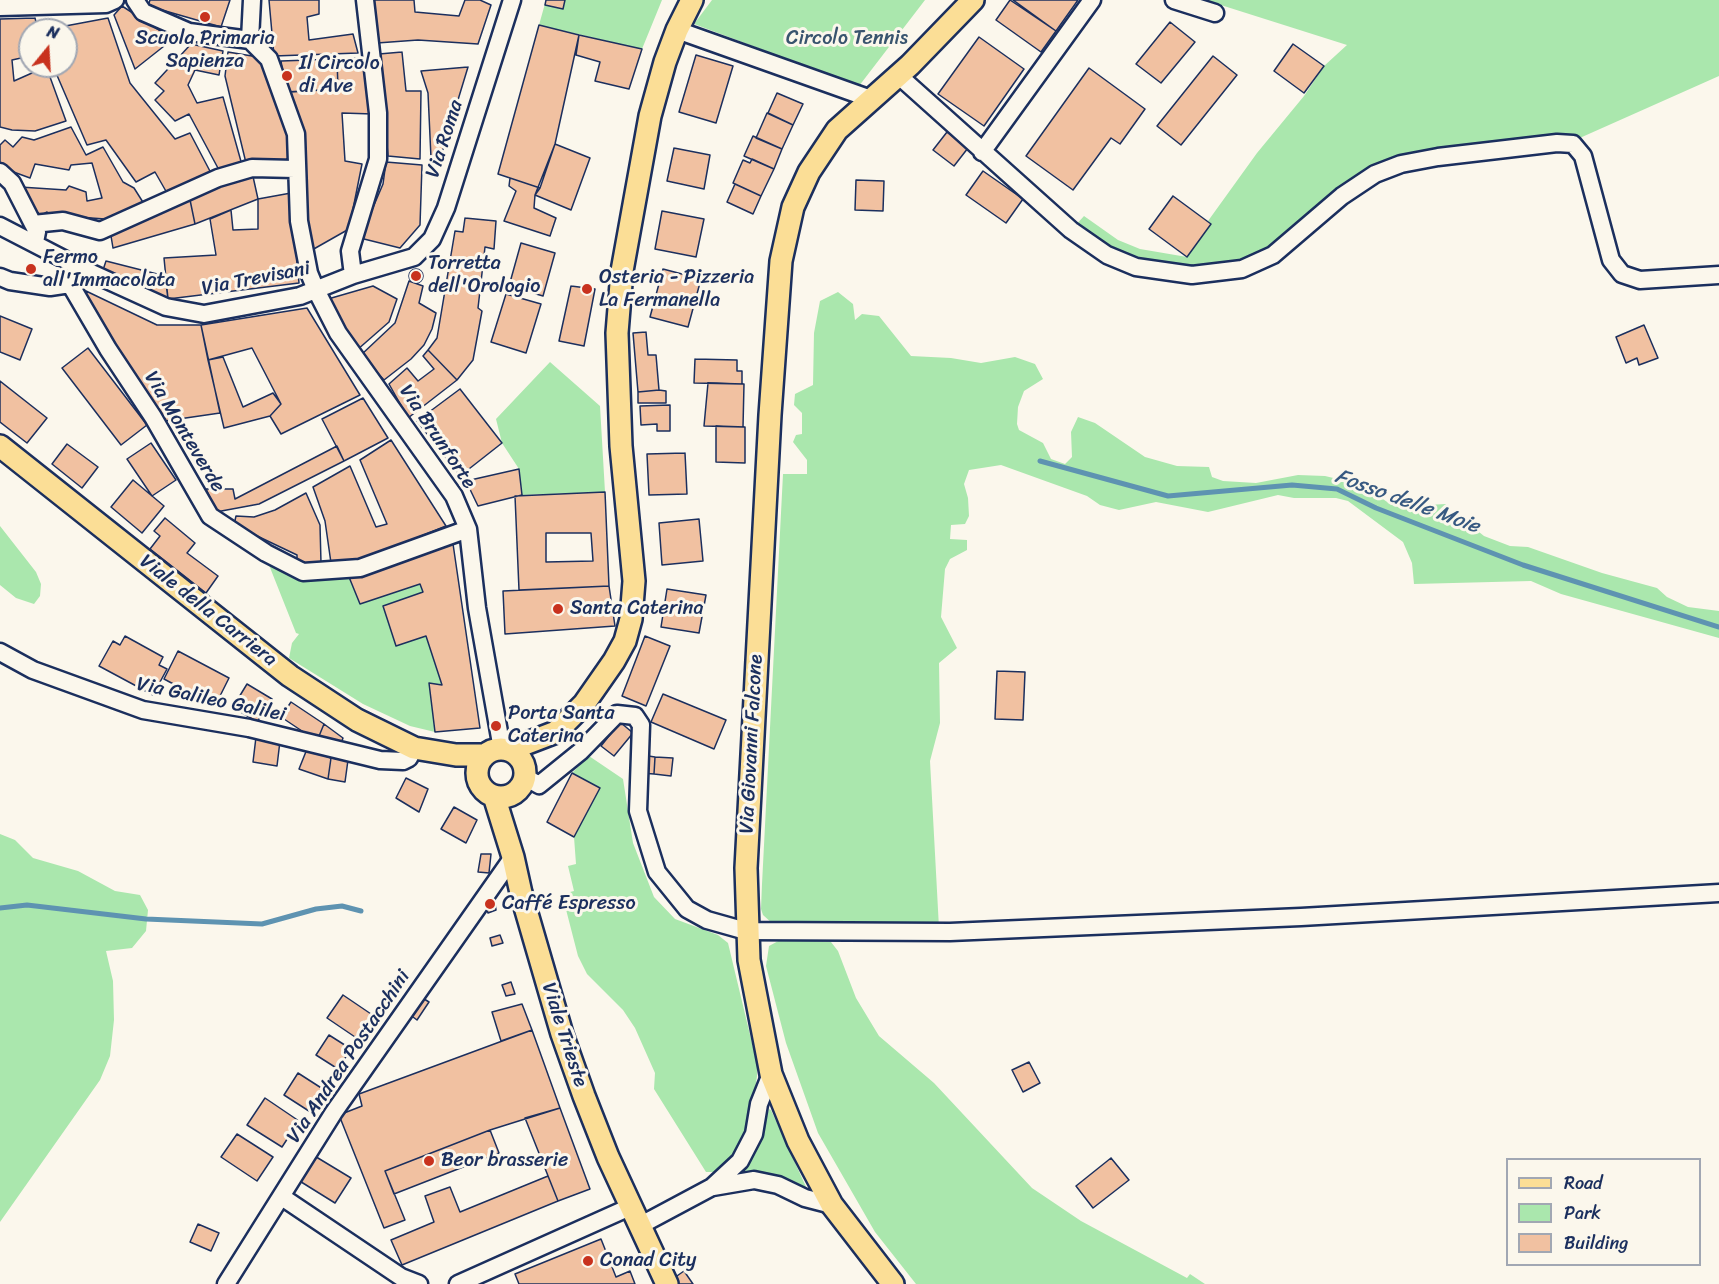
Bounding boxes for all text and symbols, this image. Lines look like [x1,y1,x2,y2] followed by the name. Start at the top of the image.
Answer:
[198,10,212,24] marker: Scuola Primaria Sapienza
[43,17,63,48] text: N
[18,18,78,78] north arrow
[135,27,275,74] place label: Scuola Primaria Sapienza
[786,27,908,51] park label: Circolo Tennis
[299,52,380,99] place label: Il Circolo di Ave
[280,69,294,83] marker: Il Circolo di Ave
[421,97,469,181] street label: Via Roma
[43,246,175,293] place label: Fermo all'Immacolata
[428,252,540,299] place label: Torretta dell'Orologio
[200,257,312,301] street label: Via Trevisani
[24,262,38,276] marker: Fermo all'Immacolata
[599,266,754,313] place label: Osteria - Pizzeria La Fermanella
[409,269,423,283] marker: Torretta dell'Orologio
[580,282,594,296] marker: Osteria - Pizzeria La Fermanella
[138,367,230,497] street label: Via Monteverde
[393,380,481,494] street label: Via Brunforte
[1332,464,1482,540] water label: Fosso delle Moie
[135,550,281,672] street label: Viale della Carriera
[570,597,704,621] place label: Santa Caterina
[551,602,565,616] marker: Santa Caterina
[735,654,769,834] street label: Via Giovanni Falcone
[134,672,288,728] street label: Via Galileo Galilei
[508,702,615,749] place label: Porta Santa Caterina
[489,719,503,733] marker: Porta Santa Caterina
[502,892,636,916] place label: Caffé Espresso
[483,897,497,911] marker: Caffé Espresso
[282,966,416,1148] street label: Via Andrea Postacchini
[536,980,592,1090] street label: Viale Trieste
[441,1149,568,1173] place label: Beor brasserie
[422,1154,436,1168] marker: Beor brasserie
[1506,1158,1701,1266] legend
[1564,1167,1603,1199] text: Road
[1564,1197,1601,1229] text: Park
[1564,1227,1628,1259] text: Building
[600,1249,696,1273] place label: Conad City
[581,1254,595,1268] marker: Conad City

